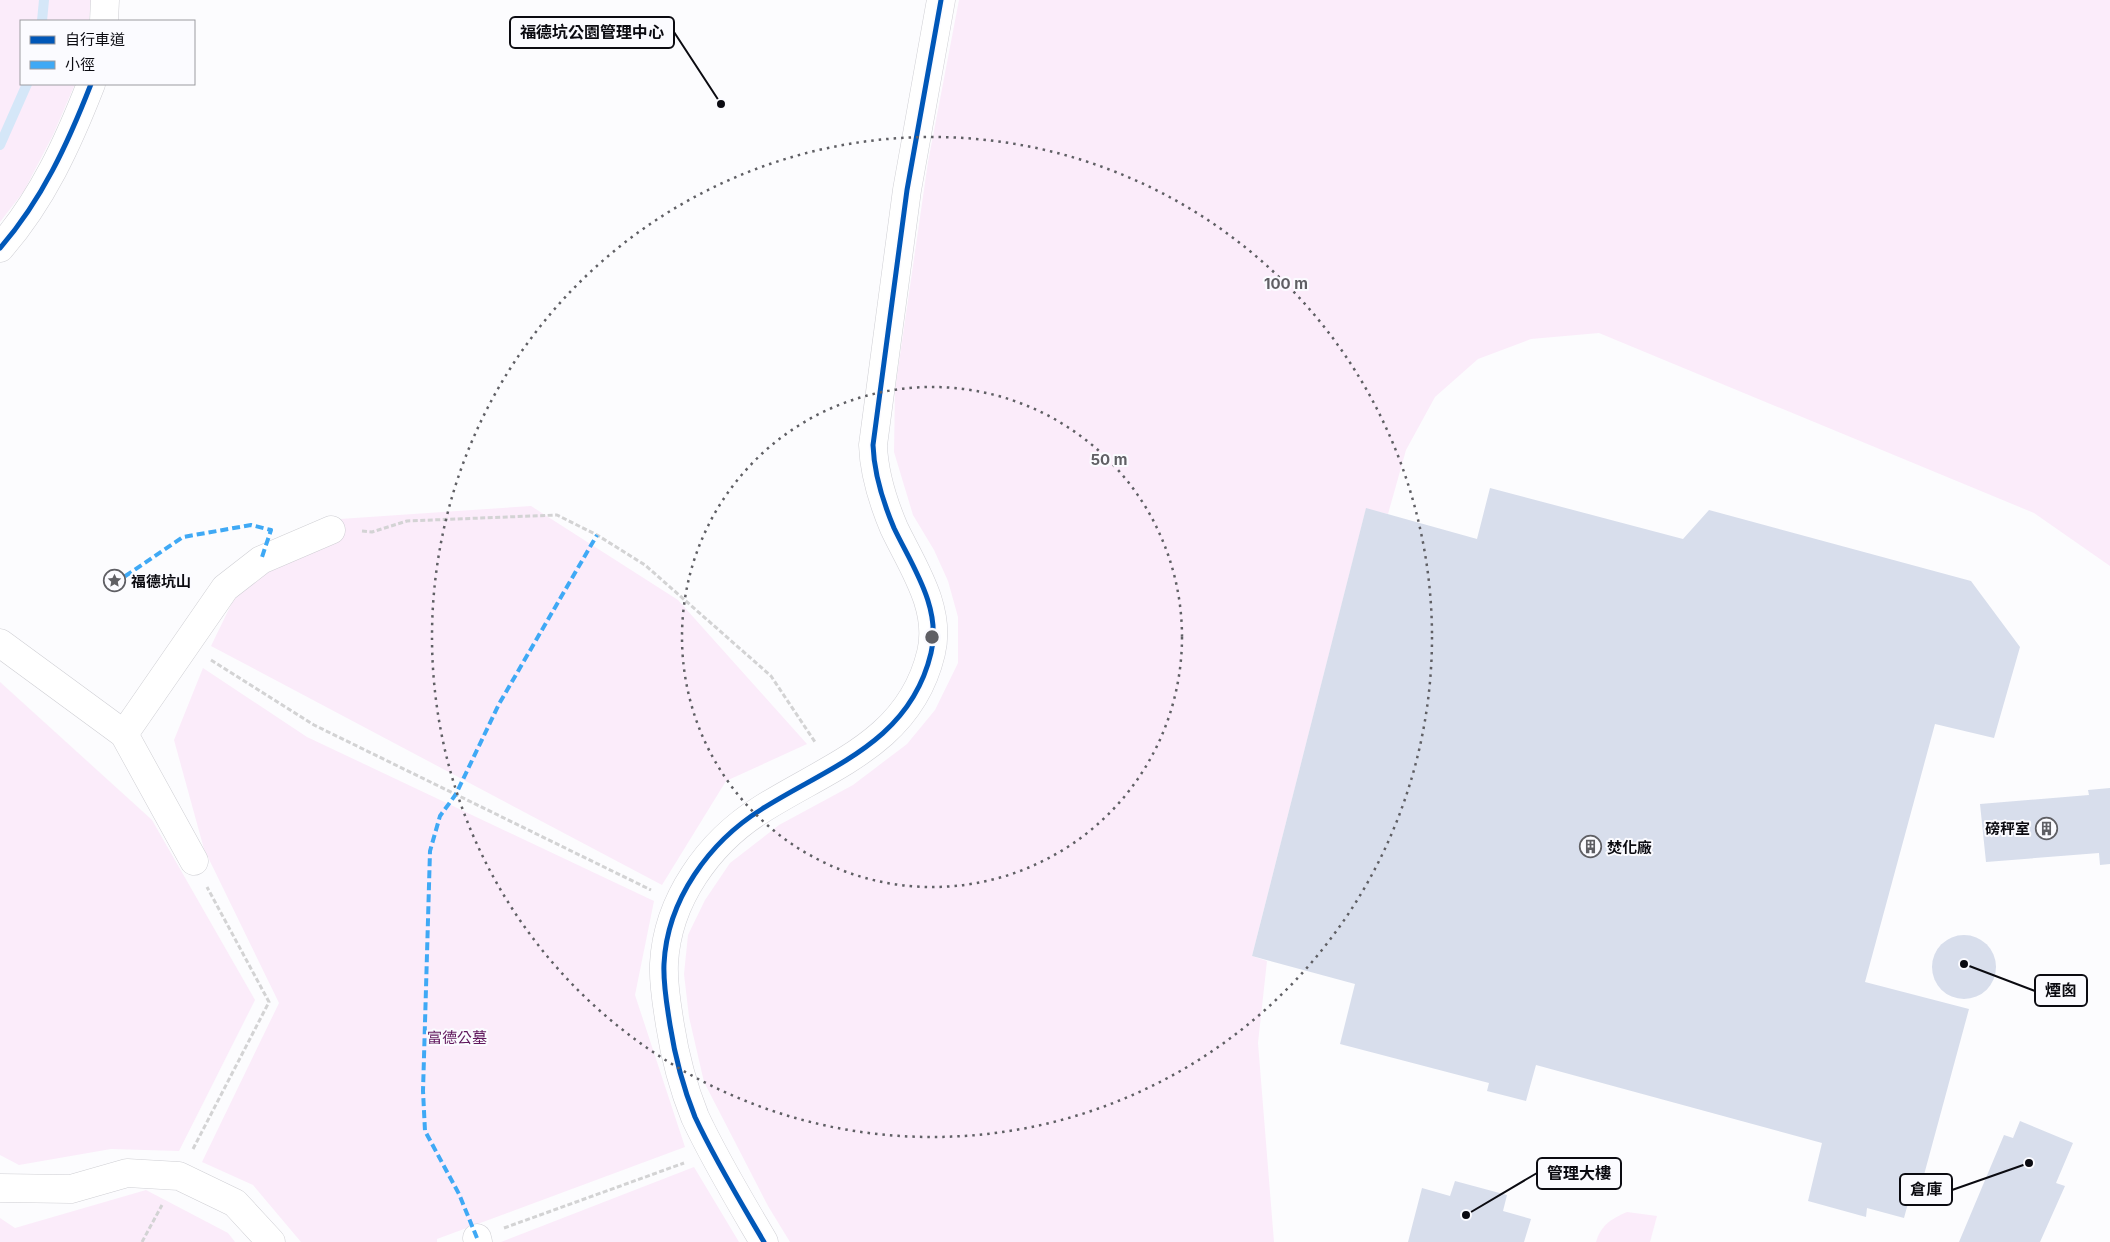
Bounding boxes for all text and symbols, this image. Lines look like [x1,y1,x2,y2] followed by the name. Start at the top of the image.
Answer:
[510,17,674,48] callout: 福德坑公園管理中心
[20,20,195,85] legend
[520,22,664,42] text: 福德坑公園管理中心
[65,30,125,49] text: 自行車道
[65,55,95,74] text: 小徑
[1264,274,1308,293] text: 100 m
[1091,450,1127,469] text: 50 m
[103,569,127,593] place icon: 福德坑山
[131,572,191,591] place label: 福德坑山
[923,628,941,646] centre of rings
[2034,816,2058,840] building icon: 磅秤室
[1985,819,2030,838] place label: 磅秤室
[1579,835,1603,859] building icon: 焚化廠
[1607,838,1652,857] place label: 焚化廠
[2035,975,2087,1006] callout: 煙囪
[2045,980,2077,1000] text: 煙囪
[427,1028,487,1047] park label: 富德公墓
[1537,1158,1621,1189] callout: 管理大樓
[1547,1163,1611,1183] text: 管理大樓
[1900,1174,1952,1205] callout: 倉庫
[1910,1179,1942,1199] text: 倉庫

